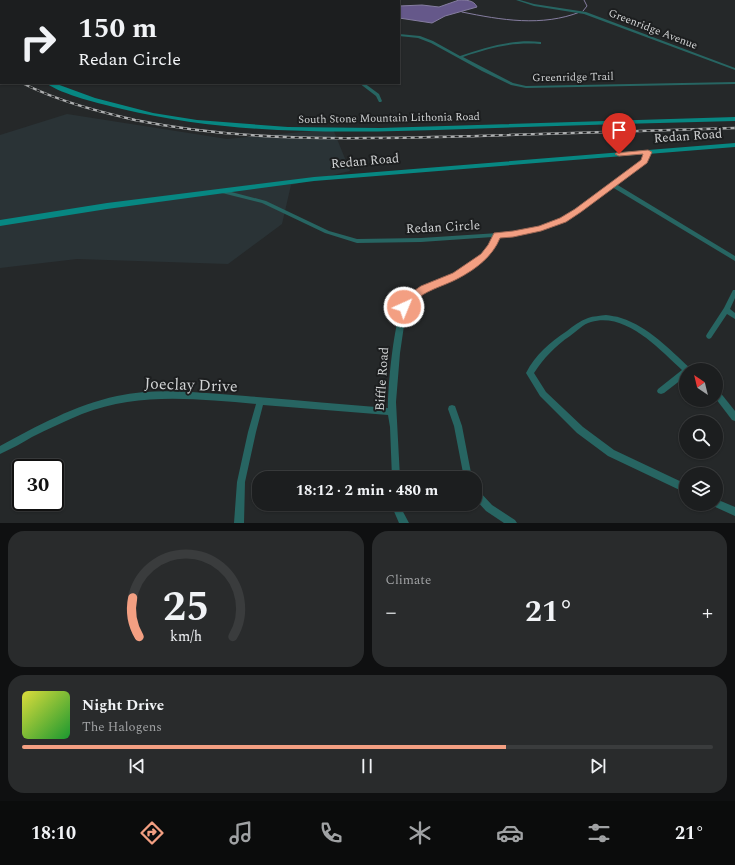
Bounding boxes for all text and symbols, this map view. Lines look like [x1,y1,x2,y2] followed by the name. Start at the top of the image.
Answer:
[606,4,700,54] street label: Greenridge Avenue
[78,7,157,50] text: 150 m
[12,16,64,68] icon: right
[78,46,181,73] text: Redan Circle
[532,68,614,86] street label: Greenridge Trail
[298,108,480,128] street label: South Stone Mountain Lithonia Road
[602,113,636,154] pin
[608,119,630,141] icon: arrive
[653,124,723,148] street label: Redan Road
[330,148,400,174] street label: Redan Road
[405,215,481,239] street label: Redan Circle
[383,286,425,328] position arrow
[370,346,394,412] street label: Biffle Road
[679,363,723,407] north arrow
[679,363,723,511] map controls
[144,371,238,399] street label: Joeclay Drive
[679,415,723,459] button: search
[12,459,64,511] speed limit sign: 30
[679,467,723,511] button: layers
[296,479,438,502] text: 18:12 · 2 min · 480 m
[386,570,431,590] text: Climate
[162,576,209,639] text: 25
[525,589,574,635] text: 21°
[386,596,397,629] text: −
[702,596,713,629] text: +
[170,626,202,648] text: km/h
[82,694,164,717] text: Night Drive
[82,717,162,737] text: The Halogens
[126,755,148,777] icon: previous
[356,755,378,777] icon: pause
[587,755,609,777] icon: next
[138,819,166,847] icon: directions
[227,819,255,847] icon: music
[317,819,345,847] icon: phone
[406,819,434,847] icon: climate
[496,819,524,847] icon: car
[585,819,613,847] icon: filters
[31,820,76,847] text: 18:10
[675,820,704,847] text: 21°

